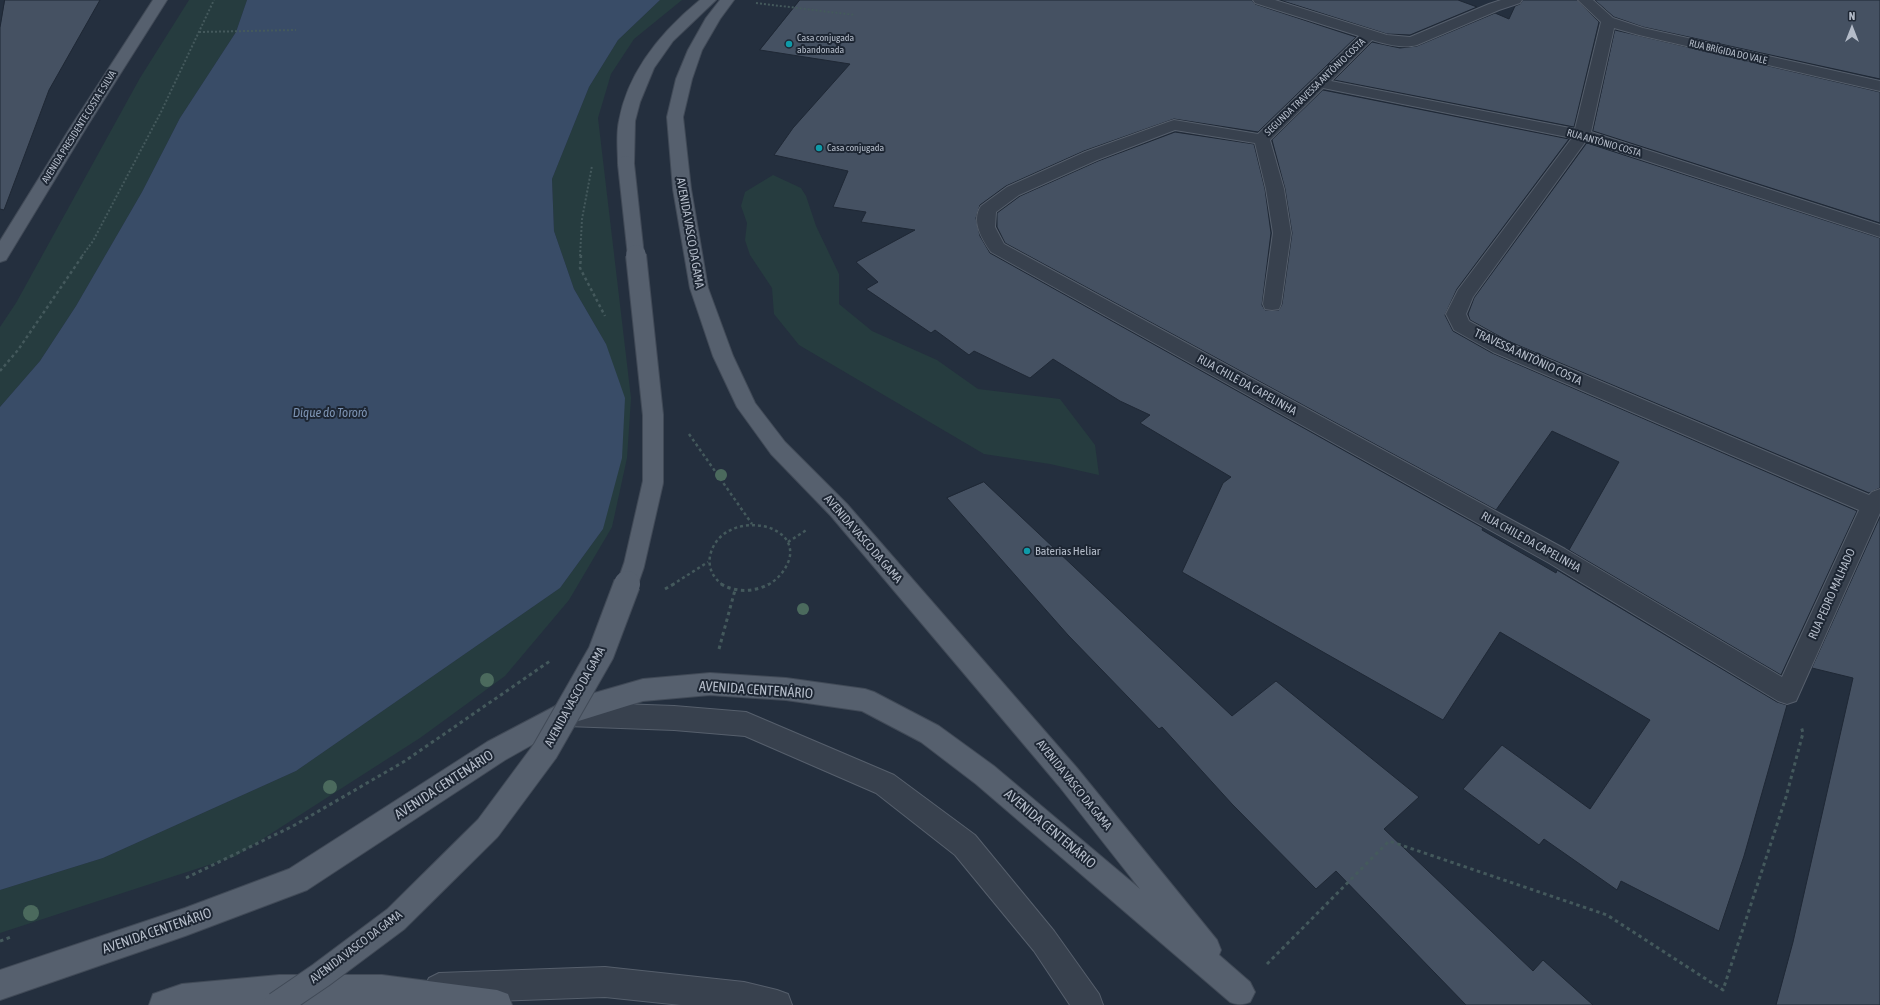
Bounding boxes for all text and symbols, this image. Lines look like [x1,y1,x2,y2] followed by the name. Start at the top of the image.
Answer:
[1832,8,1872,48] north arrow
[1849,10,1855,22] text: N
[797,32,854,56] place label: Casa conjugada abandonada
[1262,36,1368,138] street label: SEGUNDA TRAVESSA ANTÔNIO COSTA
[1688,37,1768,67] street label: RUA BRÍGIDA DO VALE
[784,39,794,49] marker: Casa conjugada abandonada
[39,68,119,186] street label: AVENIDA PRESIDENTE COSTA E SILVA
[1565,127,1643,159] street label: RUA ANTÔNIO COSTA
[827,142,884,154] place label: Casa conjugada
[814,143,824,153] marker: Casa conjugada
[673,177,707,289] street label: AVENIDA VASCO DA GAMA
[1472,326,1584,388] street label: TRAVESSA ANTÔNIO COSTA
[1195,352,1299,418] street label: RUA CHILE DA CAPELINHA
[293,405,367,421] water label: Dique do Tororó
[821,492,905,586] street label: AVENIDA VASCO DA GAMA
[1479,509,1583,575] street label: RUA CHILE DA CAPELINHA
[1035,544,1100,558] place label: Baterias Heliar
[1022,546,1032,556] marker: Baterias Heliar
[1805,546,1859,642] street label: RUA PEDRO MALHADO
[542,645,608,749] street label: AVENIDA VASCO DA GAMA
[698,678,814,702] street label: AVENIDA CENTENÁRIO
[1033,737,1115,833] street label: AVENIDA VASCO DA GAMA
[391,747,497,823] street label: AVENIDA CENTENÁRIO
[1001,786,1099,872] street label: AVENIDA CENTENÁRIO
[100,904,214,958] street label: AVENIDA CENTENÁRIO
[307,908,405,986] street label: AVENIDA VASCO DA GAMA

